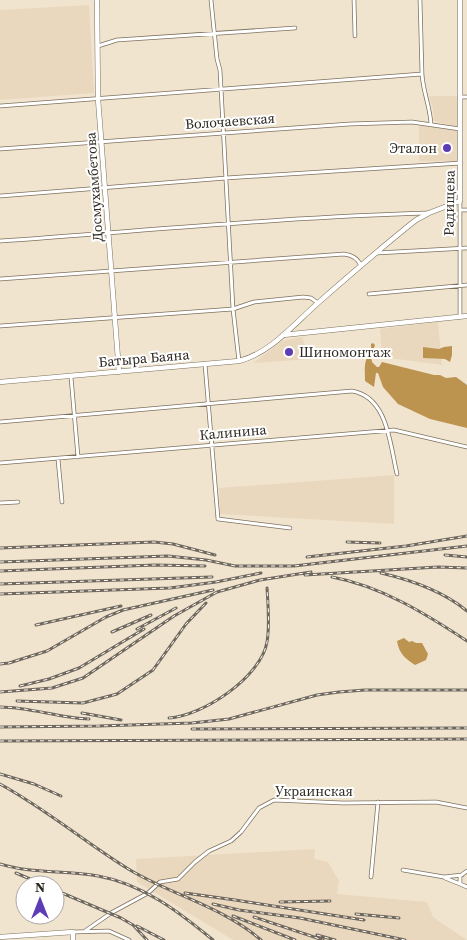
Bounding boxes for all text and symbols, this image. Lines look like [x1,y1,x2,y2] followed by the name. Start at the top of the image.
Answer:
[184,108,276,134] street label: Волочаевская
[80,131,108,243] street label: Досмухамбетова
[389,138,437,158] place label: Эталон
[441,142,453,154] marker: Эталон
[438,169,460,236] street label: Радищева
[299,342,391,362] place label: Шиномонтаж
[98,344,191,372] street label: Батыра Баяна
[283,346,295,358] marker: Шиномонтаж
[199,419,268,445] street label: Калинина
[275,781,353,801] street label: Украинская
[15,875,65,925] north arrow
[35,877,45,897] text: N

